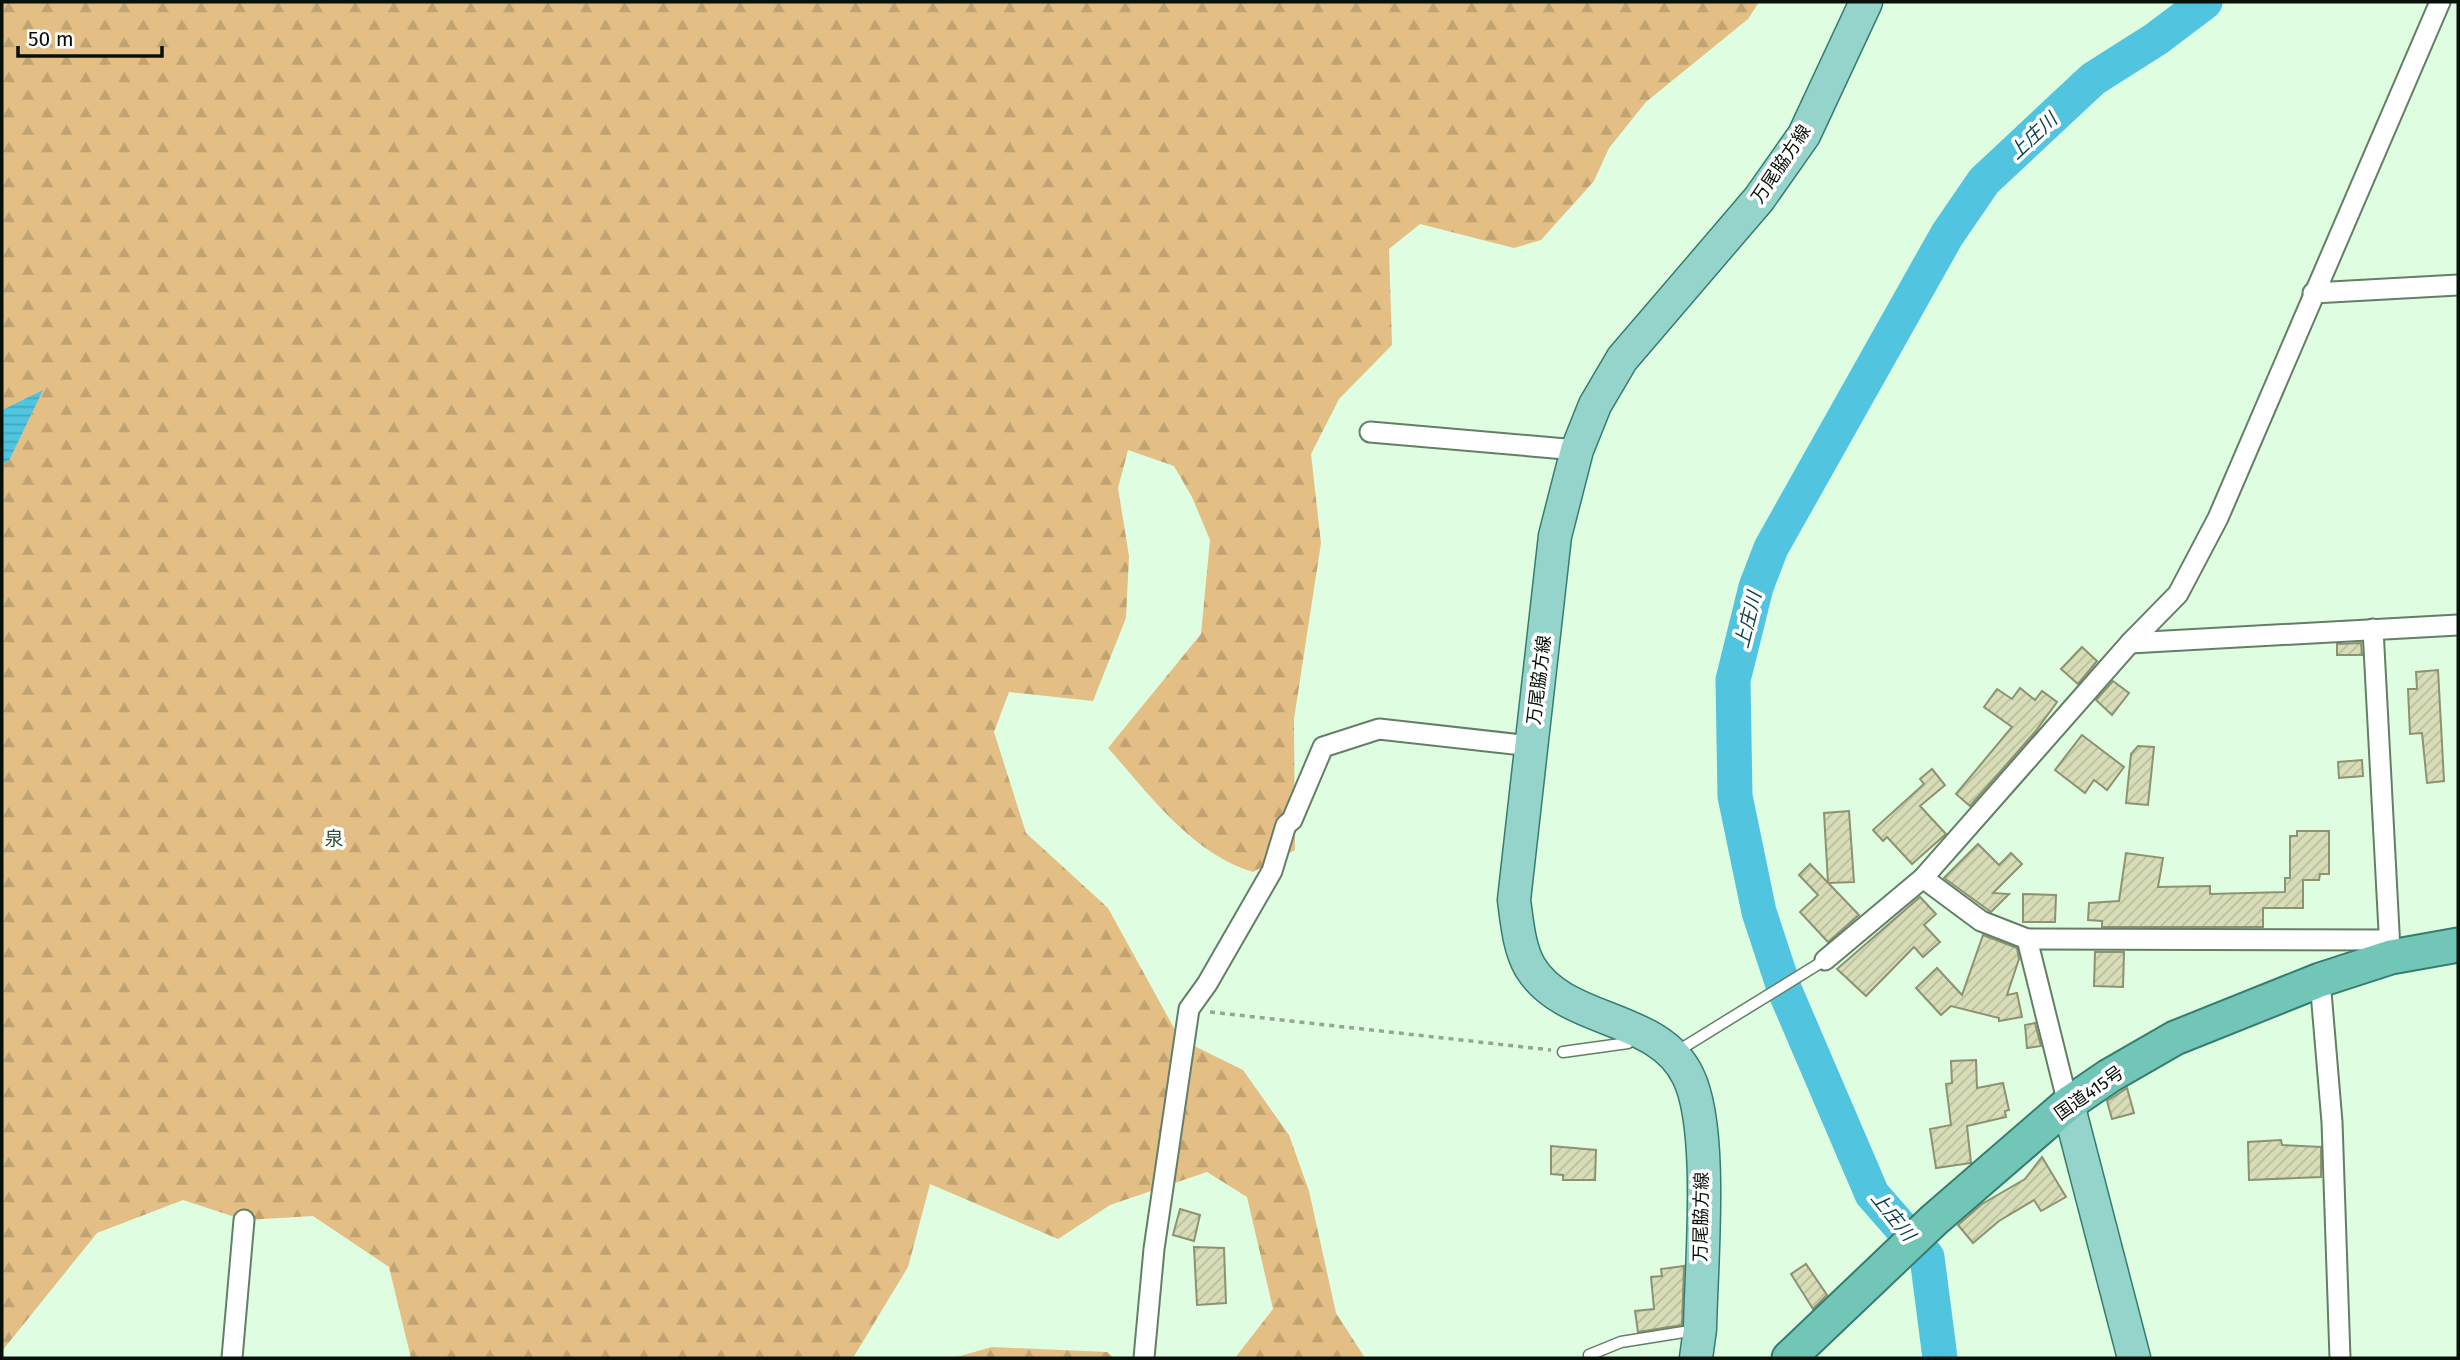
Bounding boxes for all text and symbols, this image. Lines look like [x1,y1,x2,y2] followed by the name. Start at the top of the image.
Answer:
[18,14,161,58] scale bar
[28,26,74,52] text: 50 m
[2004,107,2063,164] water label: 上庄川
[1747,121,1815,207] street label: 万尾脇方線
[1730,588,1767,650] water label: 上庄川
[1523,634,1555,726] street label: 万尾脇方線
[324,827,344,850] district label: 泉
[2050,1061,2128,1125] street label: 国道415号
[1689,1172,1713,1262] street label: 万尾脇方線
[1866,1187,1921,1247] water label: 上庄川

